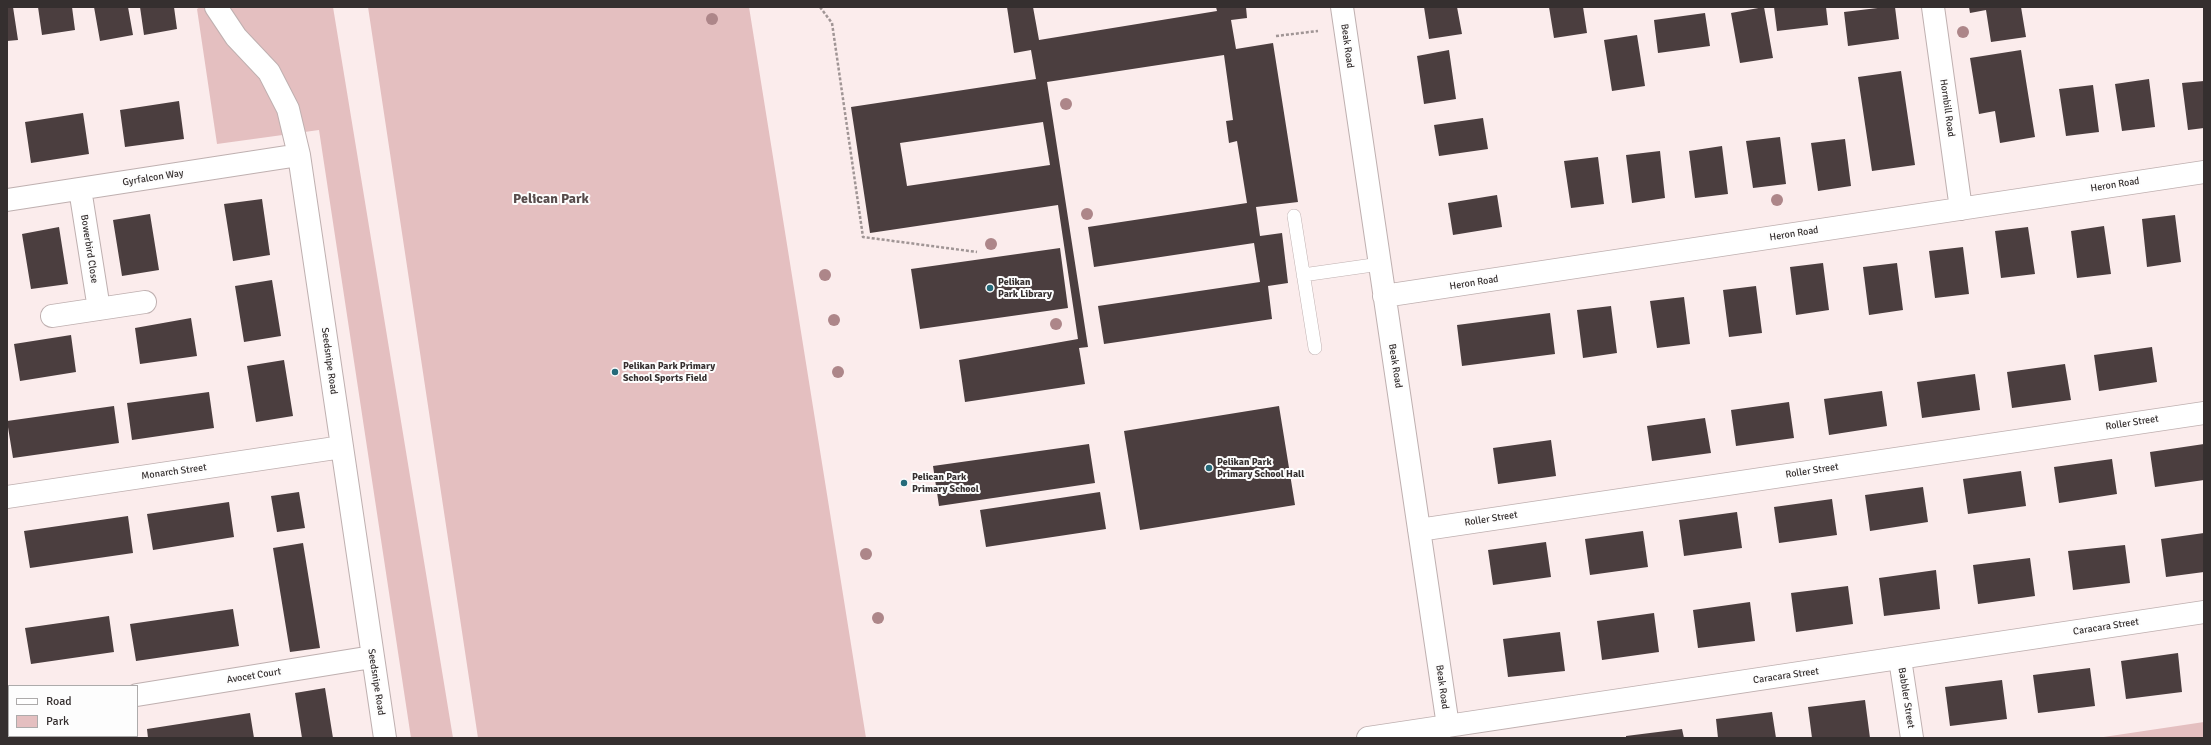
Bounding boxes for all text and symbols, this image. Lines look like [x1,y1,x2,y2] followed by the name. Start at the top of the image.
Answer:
[1338,23,1356,69] street label: Beak Road
[1937,78,1957,138] street label: Hornbill Road
[122,167,184,189] street label: Gyrfalcon Way
[2090,175,2140,195] street label: Heron Road
[513,191,589,207] district label: Pelican Park
[78,214,100,284] street label: Bowerbird Close
[1769,224,1819,244] street label: Heron Road
[1449,273,1499,293] street label: Heron Road
[998,276,1052,300] place label: Pelikan Park Library
[985,283,995,293] marker: Pelikan Park Library
[318,327,340,395] street label: Seedsnipe Road
[1386,343,1404,389] street label: Beak Road
[623,360,715,384] place label: Pelikan Park Primary School Sports Field
[610,367,620,377] marker: Pelikan Park Primary School Sports Field
[2105,413,2159,433] street label: Roller Street
[1217,456,1304,480] place label: Pelikan Park Primary School Hall
[141,461,207,483] street label: Monarch Street
[1785,461,1839,481] street label: Roller Street
[1204,463,1214,473] marker: Pelikan Park Primary School Hall
[912,471,979,494] place label: Pelican Park Primary School
[899,478,909,488] marker: Pelican Park Primary School
[1464,509,1518,529] street label: Roller Street
[2072,616,2140,638] street label: Caracara Street
[365,648,387,716] street label: Seedsnipe Road
[1433,664,1451,710] street label: Beak Road
[1752,665,1820,687] street label: Caracara Street
[226,666,282,686] street label: Avocet Court
[1895,667,1917,729] street label: Babbler Street
[8,685,138,737] legend
[46,694,72,709] text: Road
[46,714,69,729] text: Park

